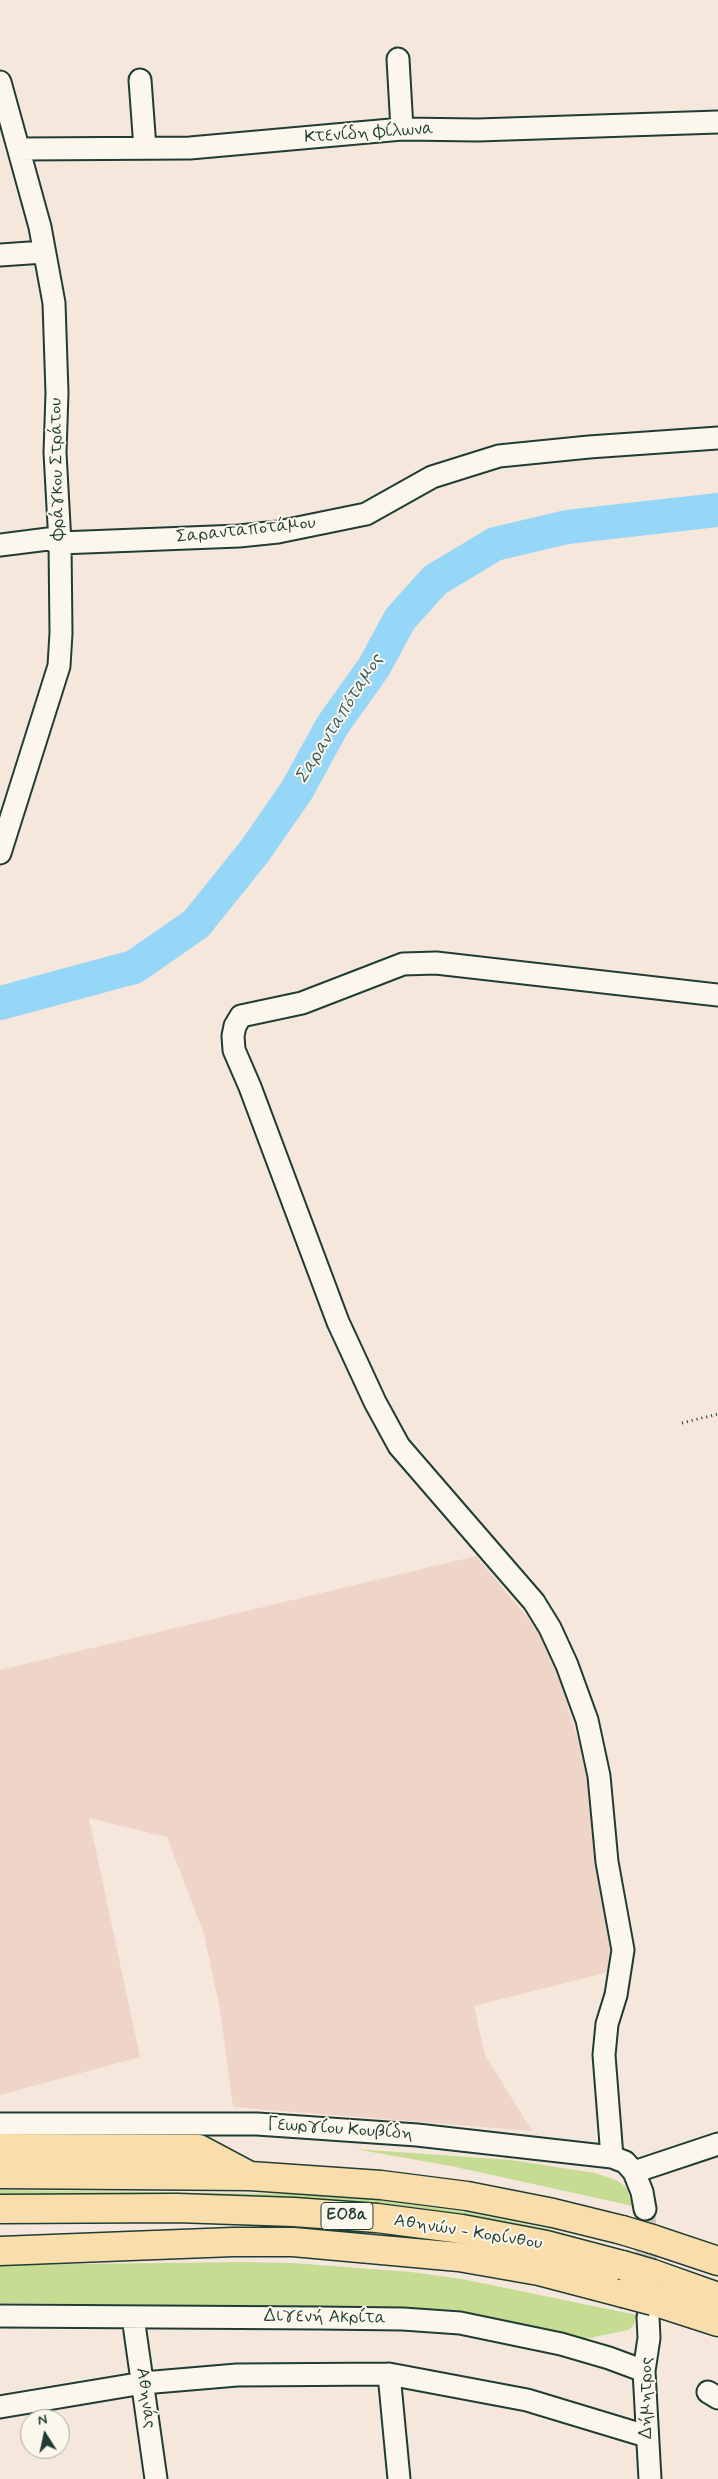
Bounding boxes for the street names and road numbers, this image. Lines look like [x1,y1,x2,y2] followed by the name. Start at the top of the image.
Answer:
[304,119,434,149] street label: Κτενίδη Φίλωνα
[46,397,70,541] street label: Φράγκου Στράτου
[175,513,317,549] street label: Σαρανταποτάμου
[267,2114,413,2146] street label: Γεωργίου Κουβίδη
[321,2202,373,2230] road number: ΕΟ8α
[392,2211,544,2255] street label: Αθηνών - Κορίνθου
[264,2306,386,2330] street label: Διγενή Ακρίτα
[636,2357,658,2439] street label: Δήμητρος
[130,2366,160,2430] street label: Αθηνάς

